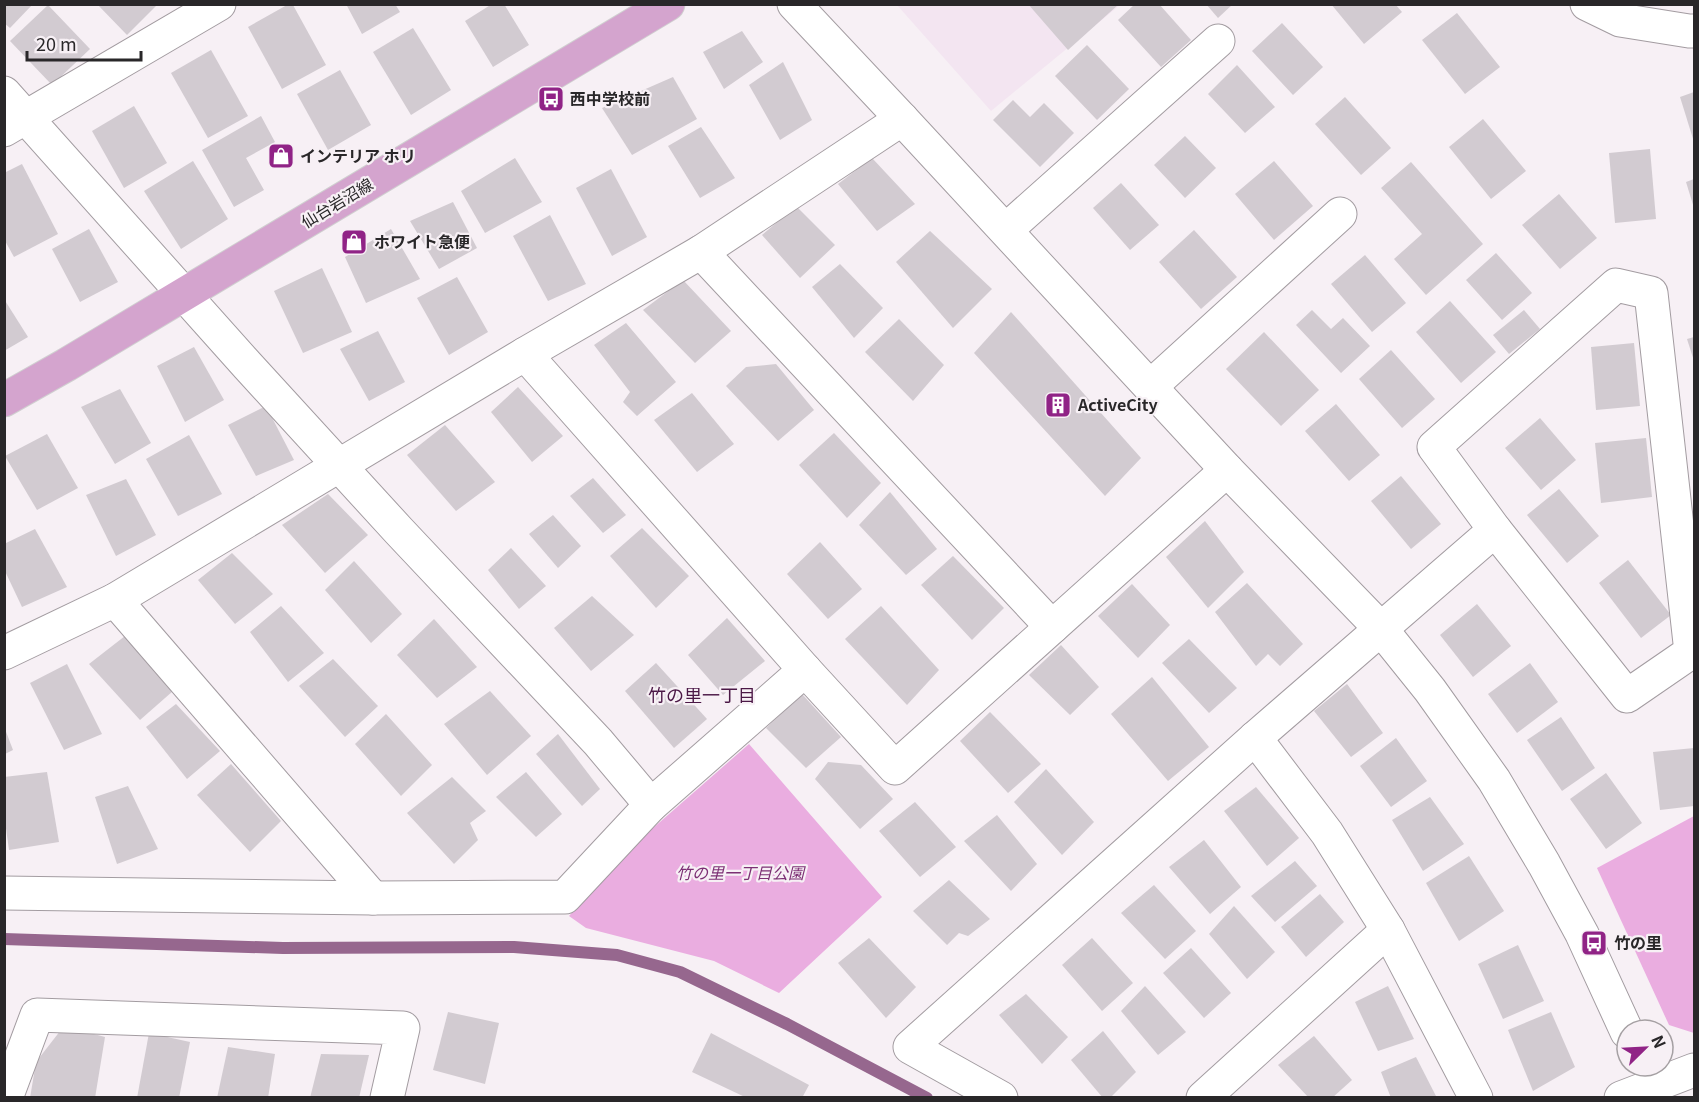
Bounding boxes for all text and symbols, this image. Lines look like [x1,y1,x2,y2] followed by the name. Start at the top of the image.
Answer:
[27,24,141,62] scale bar
[36,30,77,56] text: 20 m
[536,84,566,114] bus stop icon: 西中学校前
[570,86,650,110] place label: 西中学校前
[266,141,296,171] shop icon: インテリア ホリ
[300,143,416,167] place label: インテリア ホリ
[296,171,377,233] street label: 仙台岩沼線
[339,227,369,257] shop icon: ホワイト急便
[374,229,470,253] place label: ホワイト急便
[1043,390,1073,420] building icon: ActiveCity
[1077,392,1158,416] place label: ActiveCity
[648,681,756,707] district label: 竹の里一丁目
[676,860,806,884] park label: 竹の里一丁目公園
[1579,928,1609,958] bus stop icon: 竹の里
[1614,930,1662,954] place label: 竹の里
[1615,1018,1675,1078] north arrow
[1646,1031,1673,1052] text: N

